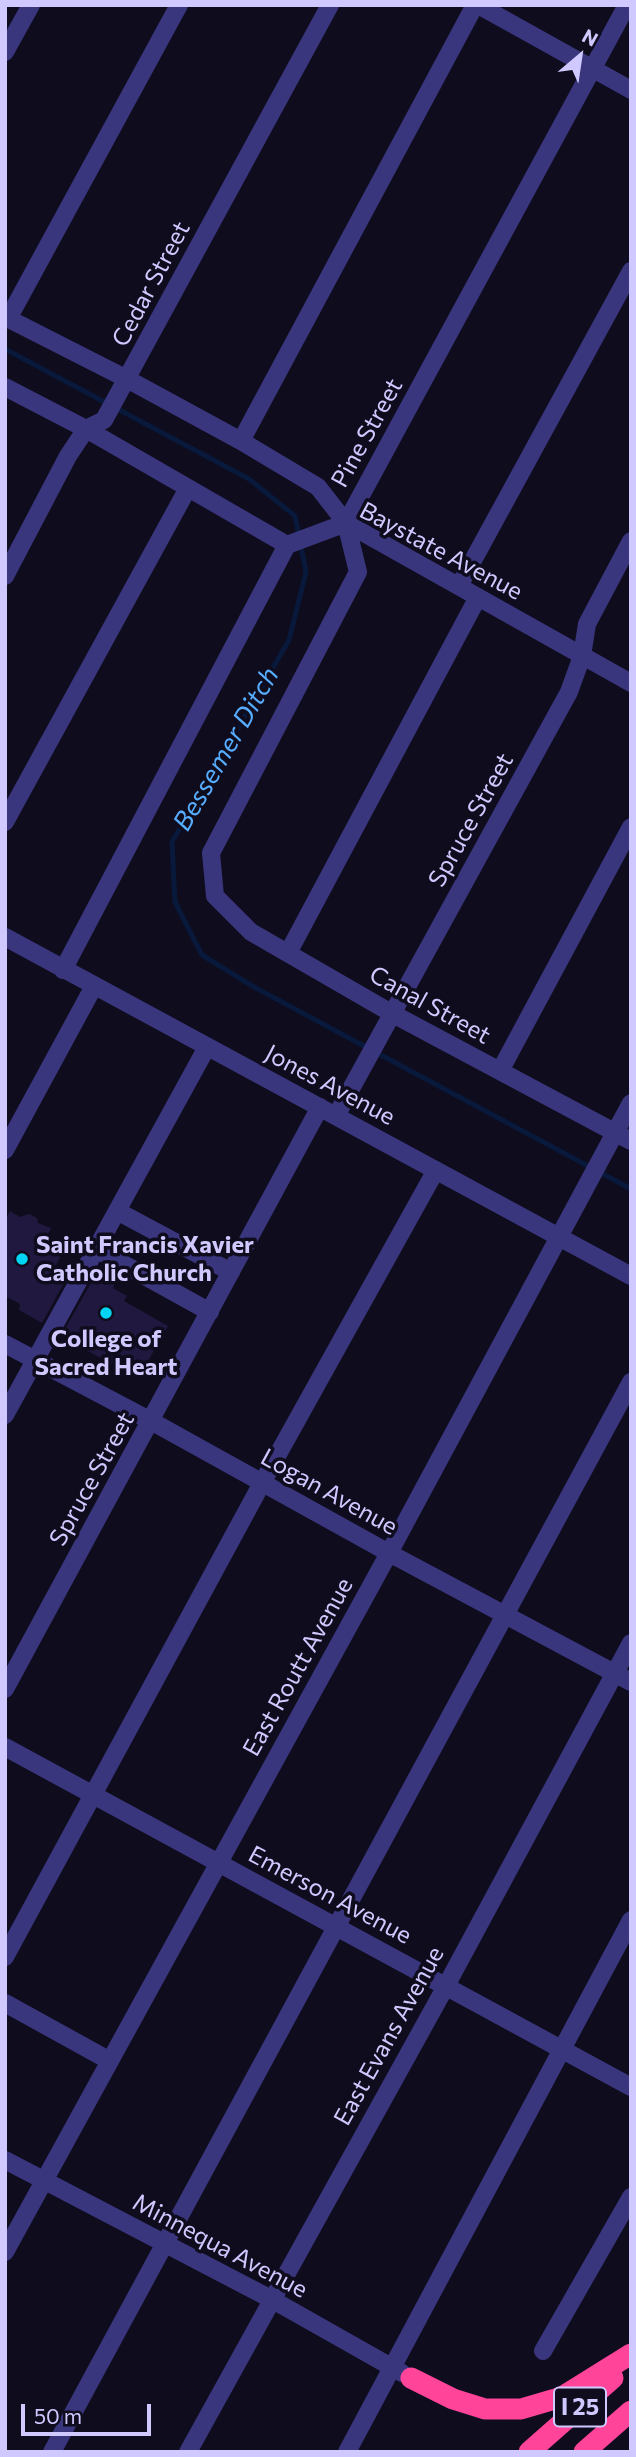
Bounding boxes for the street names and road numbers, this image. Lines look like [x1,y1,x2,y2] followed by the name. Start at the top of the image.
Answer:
[106,217,196,351] street label: Cedar Street
[325,374,409,492] street label: Pine Street
[355,496,527,606] street label: Baystate Avenue
[422,748,520,892] street label: Spruce Street
[364,960,496,1050] street label: Canal Street
[260,1039,400,1131] street label: Jones Avenue
[43,1407,141,1551] street label: Spruce Street
[256,1443,402,1541] street label: Logan Avenue
[237,1573,359,1761] street label: East Routt Avenue
[243,1840,417,1950] street label: Emerson Avenue
[328,1942,450,2130] street label: East Evans Avenue
[128,2188,312,2304] street label: Minnequa Avenue
[554,2388,606,2426] road number: I 25

